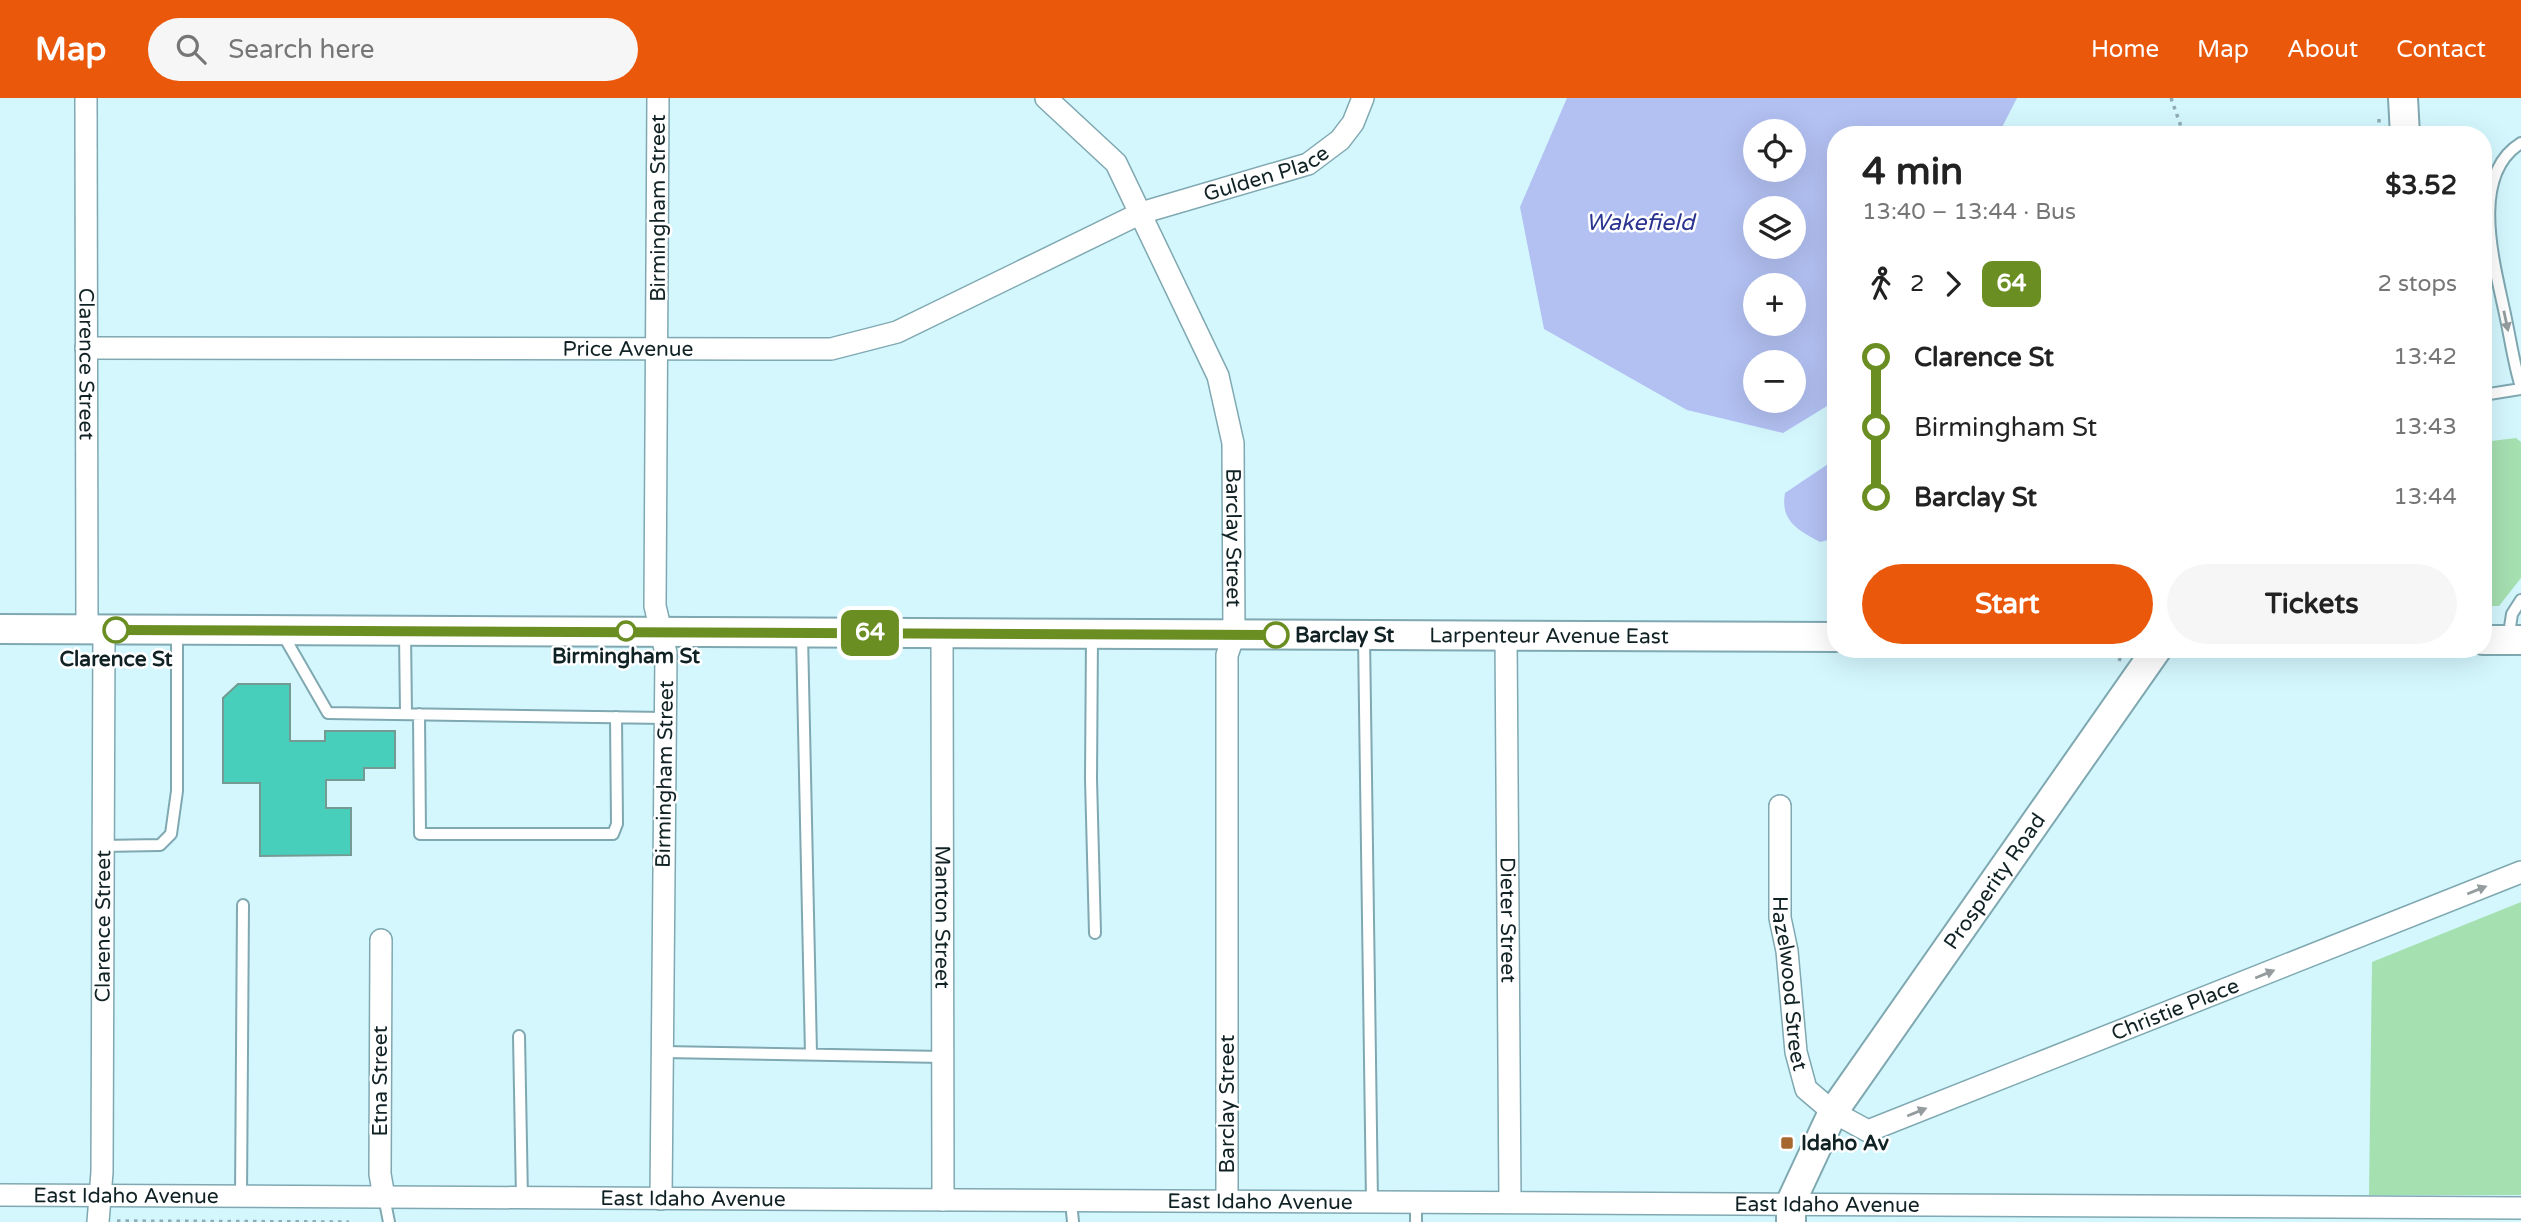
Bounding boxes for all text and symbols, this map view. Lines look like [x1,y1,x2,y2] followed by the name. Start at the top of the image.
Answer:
[148,18,638,81] search box
[35,30,106,69] text: Map
[172,30,210,68] icon: search
[228,34,374,65] text: Search here
[2091,35,2159,64] text: Home
[2197,35,2249,64] text: Map
[2287,35,2358,64] text: About
[2396,35,2486,64] text: Contact
[646,114,671,302] street label: Birmingham Street
[1743,119,1806,413] map controls
[1743,119,1806,182] button: locate
[1200,140,1334,207] street label: Gulden Place
[1862,149,1963,195] text: 4 min
[2385,170,2457,201] text: $3.52
[1743,196,1806,259] button: layers
[1862,198,2076,226] text: 13:40 – 13:44 · Bus
[1586,209,1697,237] water label: Wakefield
[1862,265,1900,303] icon: walk
[1934,265,1972,303] icon: forward
[1996,269,2027,298] text: 64
[1910,270,1924,298] text: 2
[2377,270,2457,298] text: 2 stops
[1743,273,1806,336] button: +
[74,288,99,440] street label: Clarence Street
[2501,310,2512,332] one-way arrow
[563,336,694,361] street label: Price Avenue
[1914,342,2054,373] text: Clarence St
[2393,343,2457,371] text: 13:42
[1743,350,1806,413] button: −
[1914,412,2097,443] text: Birmingham St
[2393,413,2457,441] text: 13:43
[1221,468,1246,607] street label: Barclay Street
[1914,482,2037,513] text: Barclay St
[2393,483,2457,511] text: 13:44
[1862,564,2153,644] button: Start
[2167,564,2457,644] button: Tickets
[838,610,902,656] line badge: 64
[103,617,129,643] marker: Clarence St
[855,618,885,647] text: 64
[616,621,636,641] marker: Birmingham St
[1263,622,1289,648] marker: Barclay St
[1295,623,1394,648] place label: Barclay St
[1429,623,1669,649] street label: Larpenteur Avenue East
[552,644,700,669] place label: Birmingham St
[60,647,172,672] place label: Clarence St
[651,680,679,868] street label: Birmingham Street
[1938,808,2051,954] street label: Prosperity Road
[930,845,955,989] street label: Manton Street
[90,850,116,1003] street label: Clarence Street
[1495,857,1521,983] street label: Dieter Street
[2466,884,2487,895] one-way arrow
[1768,896,1813,1074] street label: Hazelwood Street
[2255,968,2276,979] one-way arrow
[2107,973,2243,1046] street label: Christie Place
[368,1025,393,1137] street label: Etna Street
[1215,1035,1240,1173] street label: Barclay Street
[1907,1106,1928,1117] one-way arrow
[1801,1131,1889,1156] place label: Idaho Av
[1779,1135,1795,1151] marker: Idaho Av
[33,1183,219,1209] street label: East Idaho Avenue
[600,1186,786,1212] street label: East Idaho Avenue
[1167,1189,1353,1214] street label: East Idaho Avenue
[1734,1191,1920,1217] street label: East Idaho Avenue

